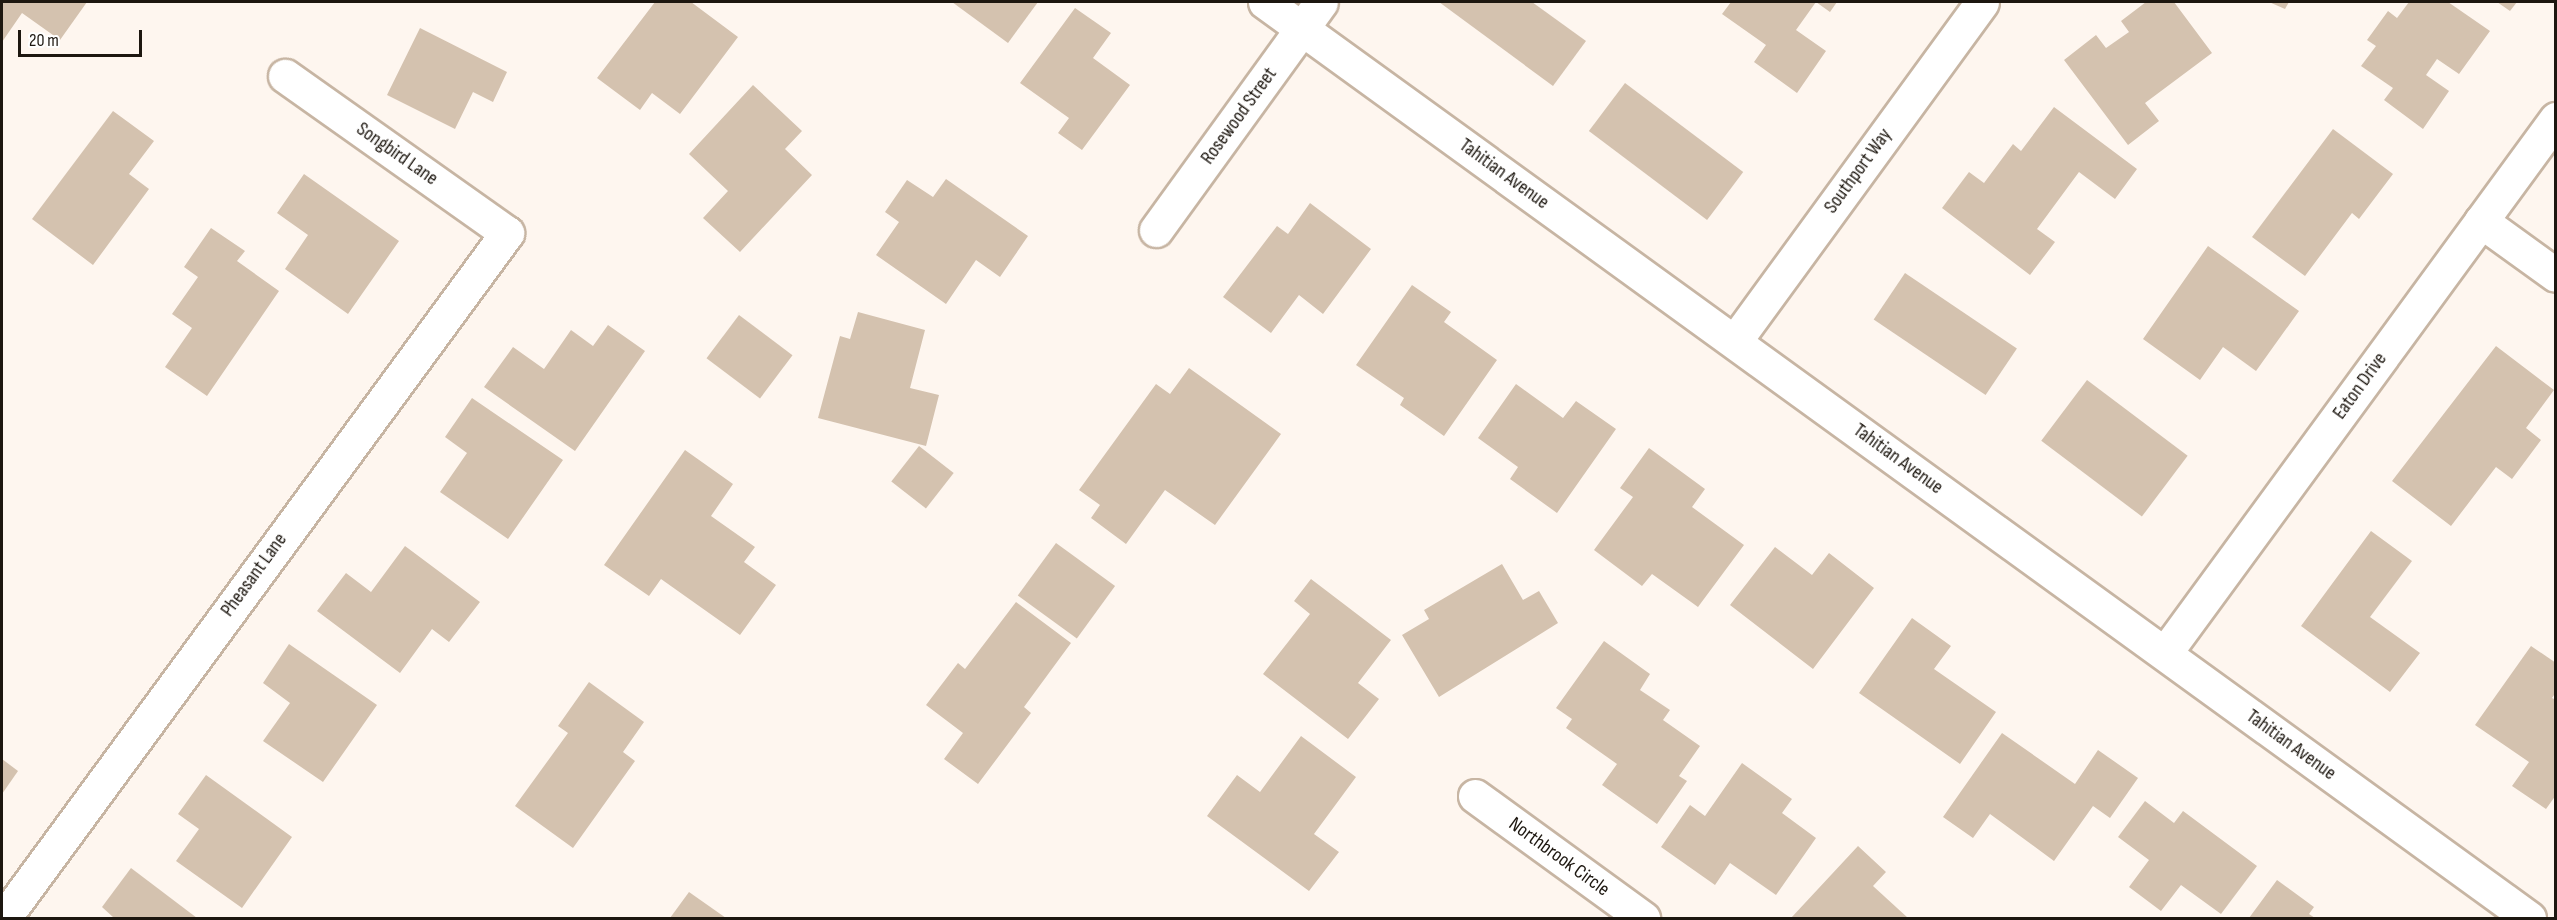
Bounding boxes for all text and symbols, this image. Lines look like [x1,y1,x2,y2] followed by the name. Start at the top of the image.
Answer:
[21,18,146,56] scale bar
[29,30,59,51] text: 20 m
[1196,63,1282,169] street label: Rosewood Street
[352,117,442,191] street label: Songbird Lane
[1819,124,1897,218] street label: Southport Way
[1454,133,1554,215] street label: Tahitian Avenue
[2328,348,2392,424] street label: Eaton Drive
[1848,418,1948,500] street label: Tahitian Avenue
[216,529,292,621] street label: Pheasant Lane
[2241,704,2341,786] street label: Tahitian Avenue
[1504,812,1614,902] street label: Northbrook Circle

